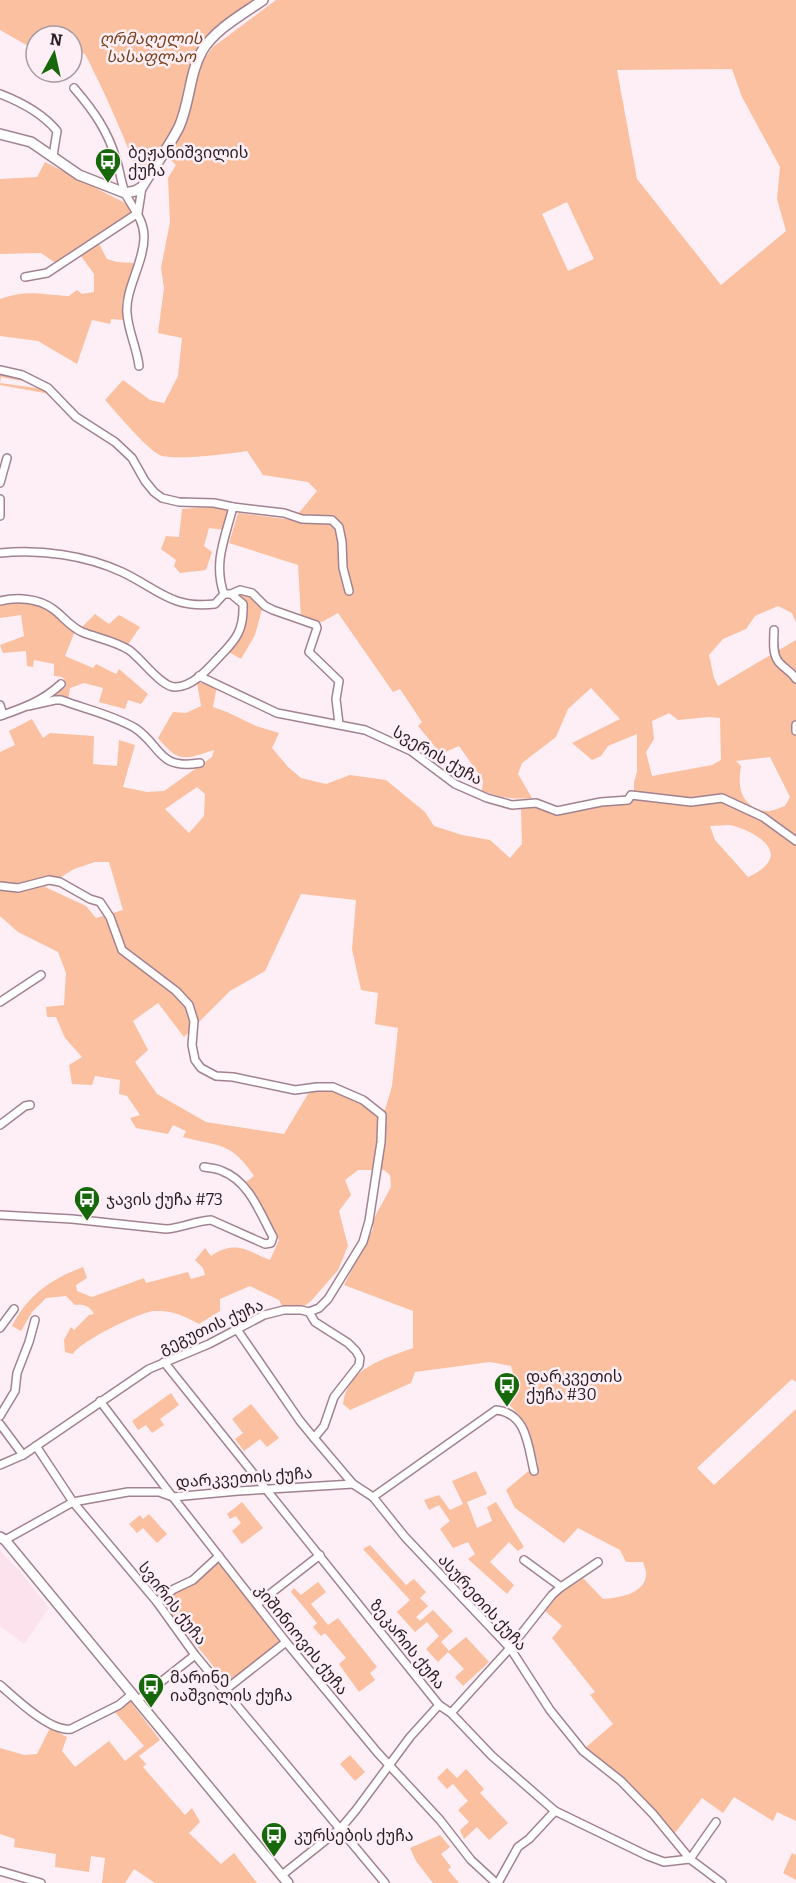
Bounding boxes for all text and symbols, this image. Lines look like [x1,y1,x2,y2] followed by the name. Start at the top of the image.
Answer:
[24,24,84,84] north arrow
[49,29,63,50] text: N
[100,29,203,66] park label: ღრმაღელის სასაფლაო
[128,143,248,180] place label: ბეჟანიშვილის ქუჩა
[93,146,123,184] bus stop icon: ბეჟანიშვილის ქუჩა
[390,722,486,789] street label: სვერის ქუჩა
[72,1184,102,1222] bus stop icon: ჯავის ქუჩა #73
[106,1190,223,1209] place label: ჯავის ქუჩა #73
[156,1295,266,1358] street label: გეგუთის ქუჩა
[526,1367,622,1404] place label: დარკვეთის ქუჩა #30
[492,1370,522,1408] bus stop icon: დარკვეთის ქუჩა #30
[175,1463,313,1493] street label: დარკვეთის ქუჩა
[434,1550,531,1655] street label: ასურეთის ქუჩა
[134,1558,211,1649] street label: სვირის ქუჩა
[251,1580,352,1699] street label: კიშინიოვის ქუჩა
[366,1596,449,1693] street label: ზეკარის ქუჩა
[170,1668,293,1706] place label: მარინე იაშვილის ქუჩა
[136,1671,166,1709] bus stop icon: მარინე იაშვილის ქუჩა
[259,1820,289,1858] bus stop icon: კურსების ქუჩა
[294,1826,413,1845] place label: კურსების ქუჩა

